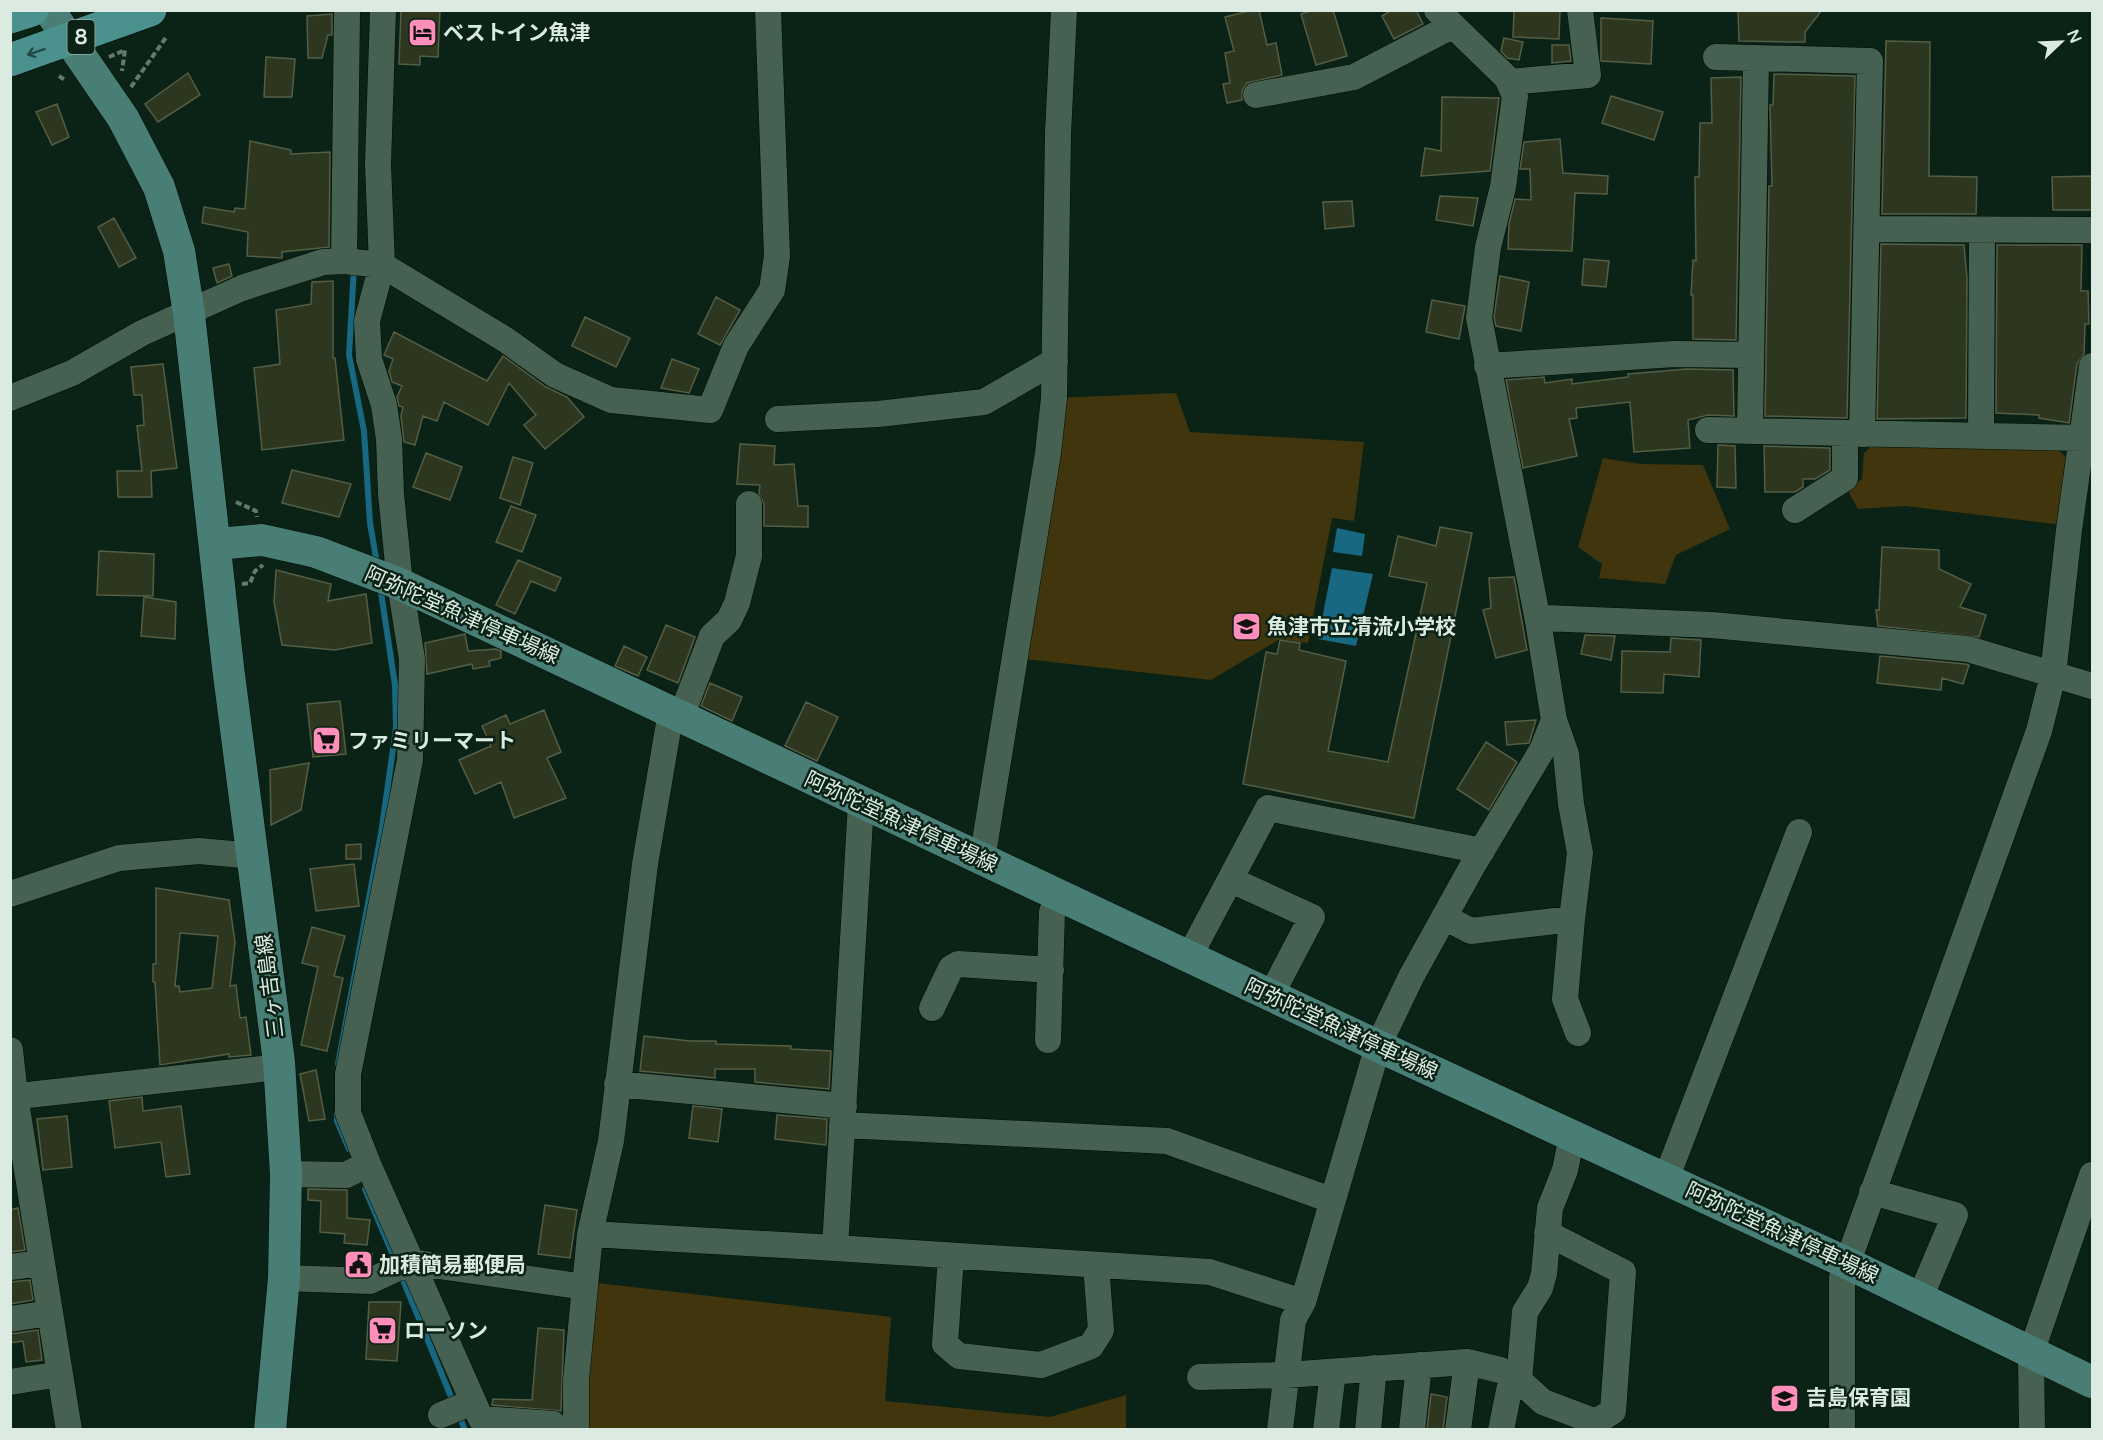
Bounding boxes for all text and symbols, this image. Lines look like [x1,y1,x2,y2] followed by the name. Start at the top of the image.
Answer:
[2031,12,2091,72] north arrow
[406,17,438,49] hotel icon: ベストイン魚津
[68,20,94,54] road number: 8
[443,21,590,46] place label: ベストイン魚津
[2062,27,2086,46] text: N
[27,47,46,58] one-way arrow
[361,561,563,670] street label: 阿弥陀堂魚津停車場線
[1230,611,1262,643] school or university icon: 魚津市立清流小学校
[1267,615,1456,640] place label: 魚津市立清流小学校
[311,725,343,757] supermarket icon: ファミリーマート
[348,729,516,754] place label: ファミリーマート
[800,767,1001,878] street label: 阿弥陀堂魚津停車場線
[252,932,289,1040] street label: 三ヶ吉島線
[1240,974,1441,1085] street label: 阿弥陀堂魚津停車場線
[1681,1178,1882,1289] street label: 阿弥陀堂魚津停車場線
[342,1249,374,1281] public building icon: 加積簡易郵便局
[379,1253,526,1278] place label: 加積簡易郵便局
[367,1315,399,1347] supermarket icon: ローソン
[404,1319,488,1344] place label: ローソン
[1769,1382,1801,1414] school or university icon: 吉島保育園
[1806,1386,1911,1411] place label: 吉島保育園

